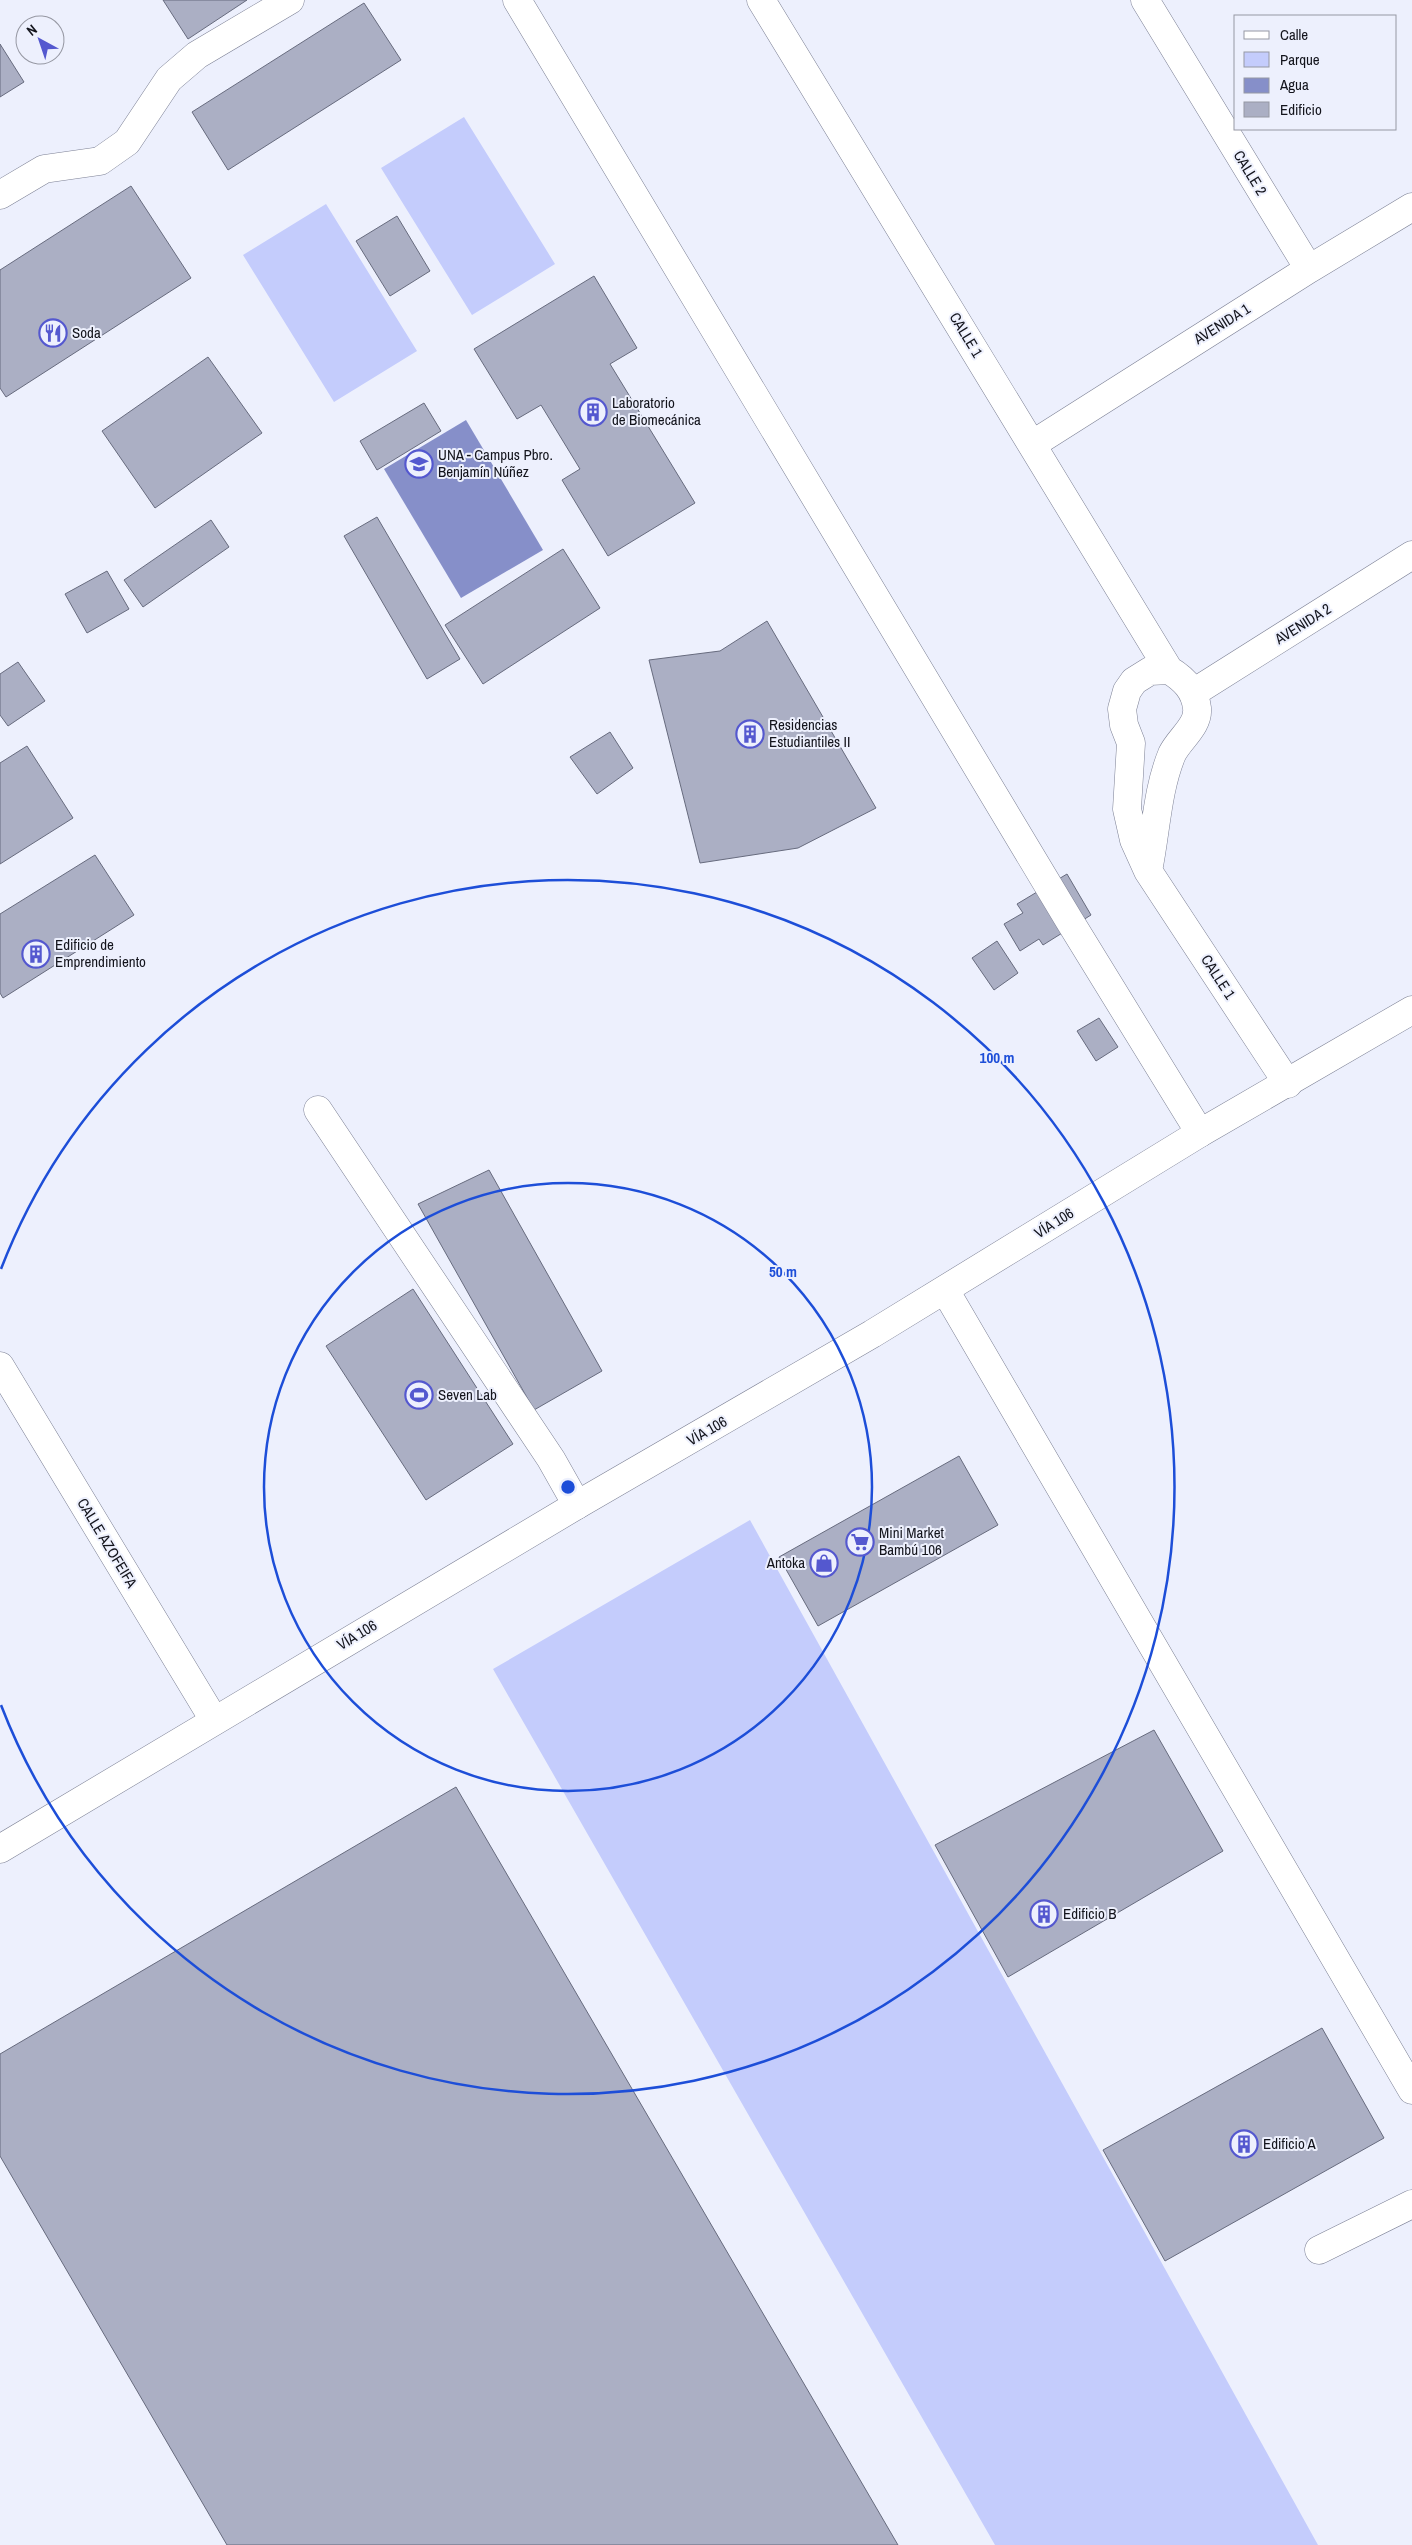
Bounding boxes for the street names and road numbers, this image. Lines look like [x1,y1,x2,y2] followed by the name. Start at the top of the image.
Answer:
[1229,146,1272,199] street label: CALLE 2
[1189,298,1254,350] street label: AVENIDA 1
[945,308,988,361] street label: CALLE 1
[1270,598,1335,650] street label: AVENIDA 2
[1196,950,1241,1003] street label: CALLE 1
[1030,1202,1078,1243] street label: VÍA 106
[683,1411,731,1450] street label: VÍA 106
[72,1494,143,1592] street label: CALLE AZOFEIFA
[333,1614,381,1655] street label: VÍA 106

